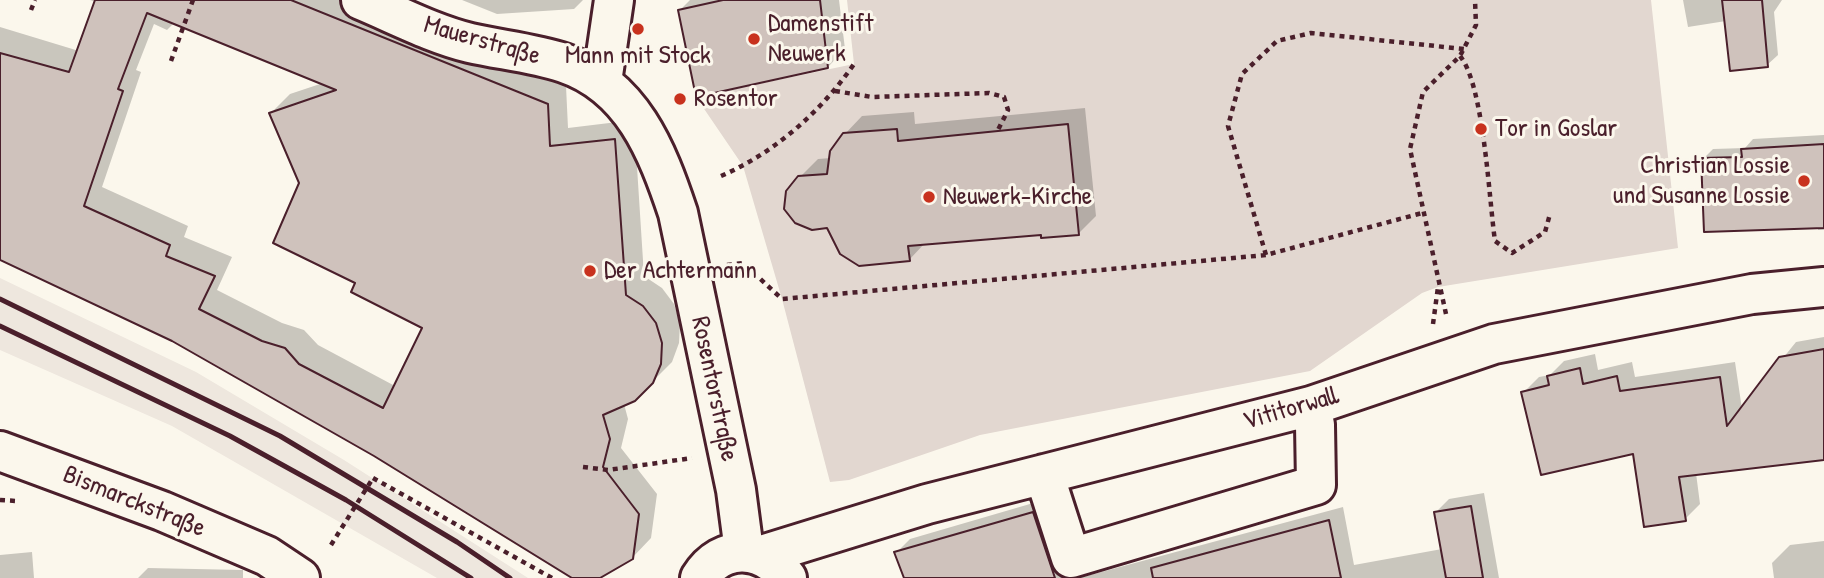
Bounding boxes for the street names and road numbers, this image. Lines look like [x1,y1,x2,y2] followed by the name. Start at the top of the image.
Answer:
[420,10,544,72] street label: Mauerstraße
[683,314,745,464] street label: Rosentorstraße
[1240,380,1342,438] street label: Vititorwall
[58,459,210,545] street label: Bismarckstraße

